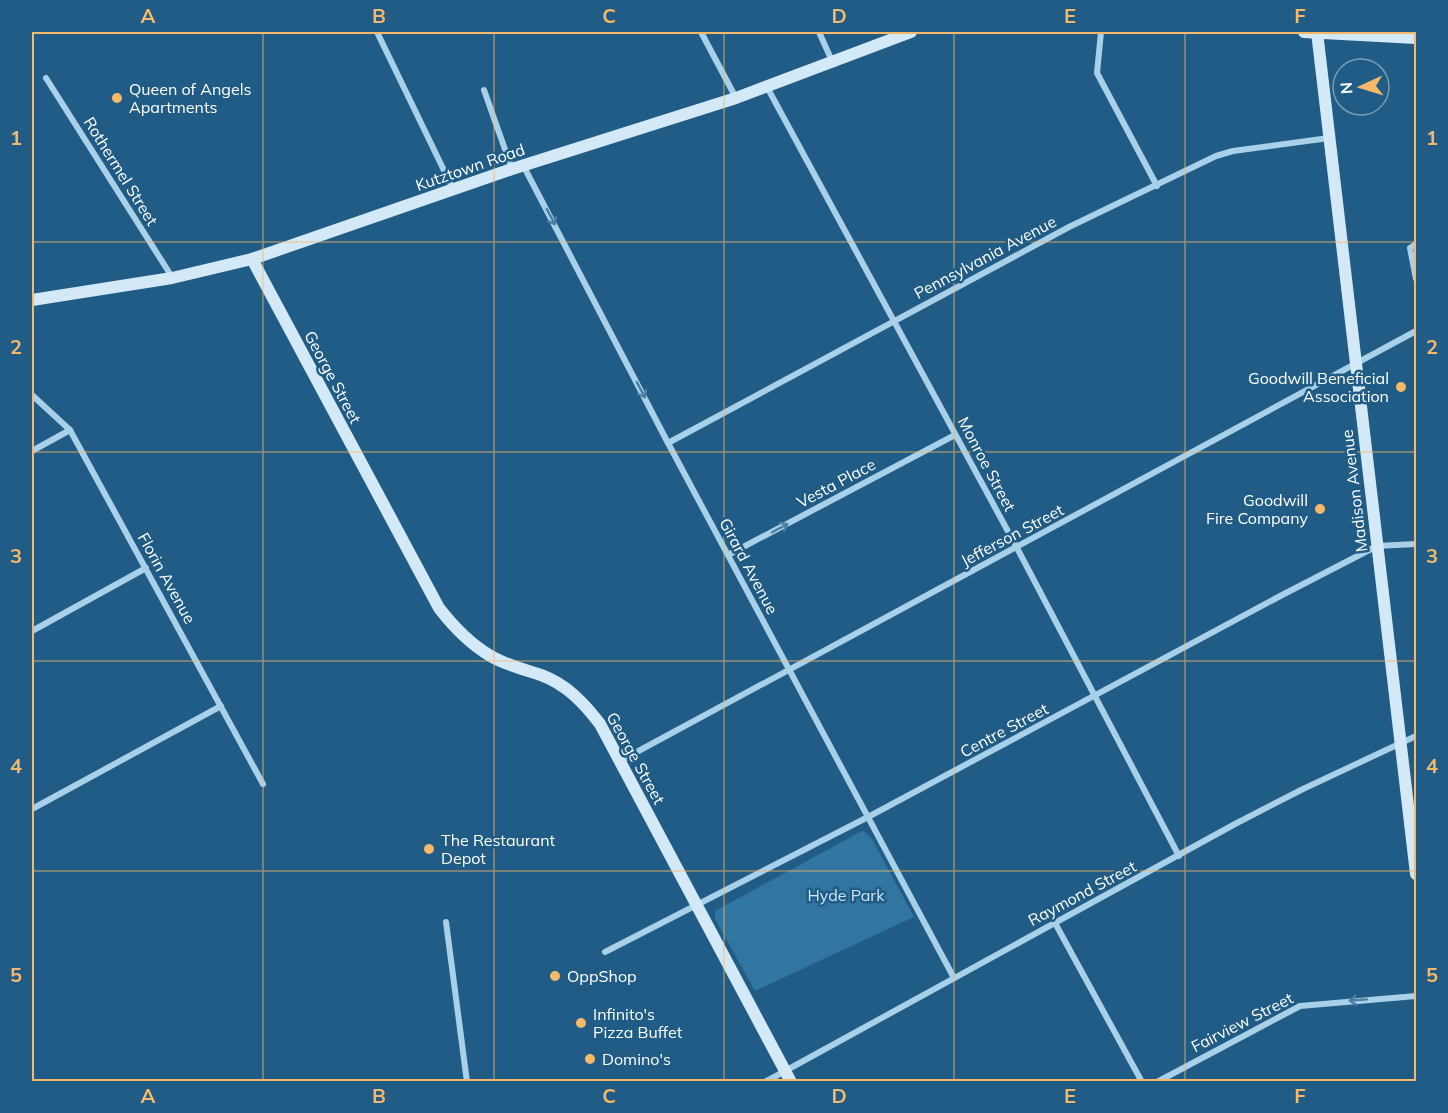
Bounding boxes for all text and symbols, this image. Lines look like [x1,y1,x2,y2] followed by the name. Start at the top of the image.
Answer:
[141,3,156,28] text: A
[372,3,386,28] text: B
[602,3,616,28] text: C
[831,3,847,28] text: D
[1064,3,1076,28] text: E
[1294,3,1306,28] text: F
[1331,57,1391,117] north arrow
[129,79,251,117] place label: Queen of Angels Apartments
[1336,81,1356,95] text: N
[110,91,124,105] marker: Queen of Angels Apartments
[80,113,163,229] street label: Rothermel Street
[10,125,22,150] text: 1
[1426,125,1438,150] text: 1
[413,139,527,195] street label: Kutztown Road
[545,208,557,226] one-way arrow
[910,211,1060,303] street label: Pennsylvania Avenue
[300,327,366,427] street label: George Street
[10,334,22,359] text: 2
[1426,334,1438,359] text: 2
[1248,368,1389,406] place label: Goodwill Beneficial Association
[1394,380,1408,394] marker: Goodwill Beneficial Association
[635,381,647,398] one-way arrow
[954,413,1020,515] street label: Monroe Street
[1337,429,1371,553] street label: Madison Avenue
[793,454,879,512] street label: Vesta Place
[1206,490,1308,528] place label: Goodwill Fire Company
[957,499,1067,570] street label: Jefferson Street
[1313,502,1327,516] marker: Goodwill Fire Company
[715,514,783,618] street label: Girard Avenue
[771,522,788,534] one-way arrow
[134,529,200,627] street label: Florin Avenue
[10,543,22,568] text: 3
[1426,543,1438,568] text: 3
[957,698,1052,762] street label: Centre Street
[603,709,670,808] street label: George Street
[10,753,22,778] text: 4
[1426,753,1438,778] text: 4
[441,830,556,868] place label: The Restaurant Depot
[422,842,436,856] marker: The Restaurant Depot
[1024,856,1140,930] street label: Raymond Street
[808,885,885,905] park label: Hyde Park
[10,962,22,987] text: 5
[1426,962,1438,987] text: 5
[567,966,637,986] place label: OppShop
[548,969,562,983] marker: OppShop
[1188,988,1297,1056] street label: Fairview Street
[1349,994,1369,1005] one-way arrow
[593,1004,683,1042] place label: Infinito's Pizza Buffet
[574,1016,588,1030] marker: Infinito's Pizza Buffet
[602,1049,671,1069] place label: Domino's
[583,1052,597,1066] marker: Domino's
[141,1083,156,1108] text: A
[372,1083,386,1108] text: B
[602,1083,616,1108] text: C
[831,1083,847,1108] text: D
[1064,1083,1076,1108] text: E
[1294,1083,1306,1108] text: F

